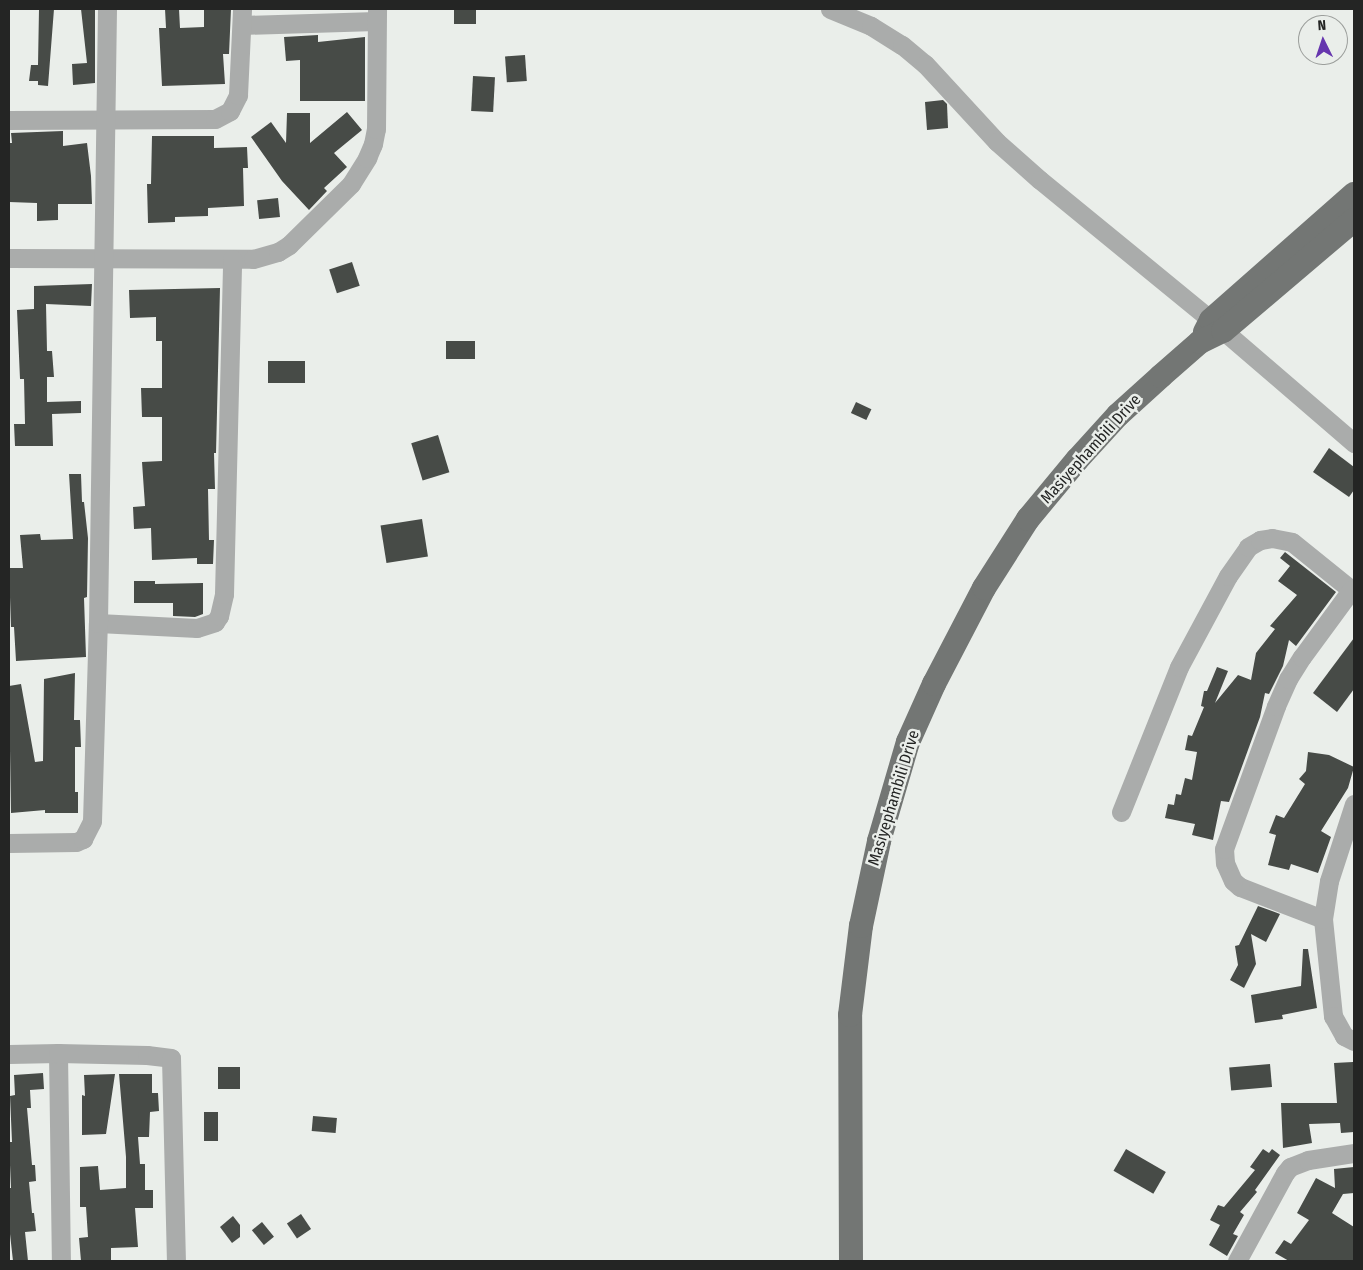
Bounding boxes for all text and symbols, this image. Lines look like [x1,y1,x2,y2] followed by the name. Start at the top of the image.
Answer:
[1298,15,1348,65] north arrow
[1317,17,1327,34] text: N
[1037,390,1145,508] street label: Masiyephambili Drive
[864,728,924,868] street label: Masiyephambili Drive

